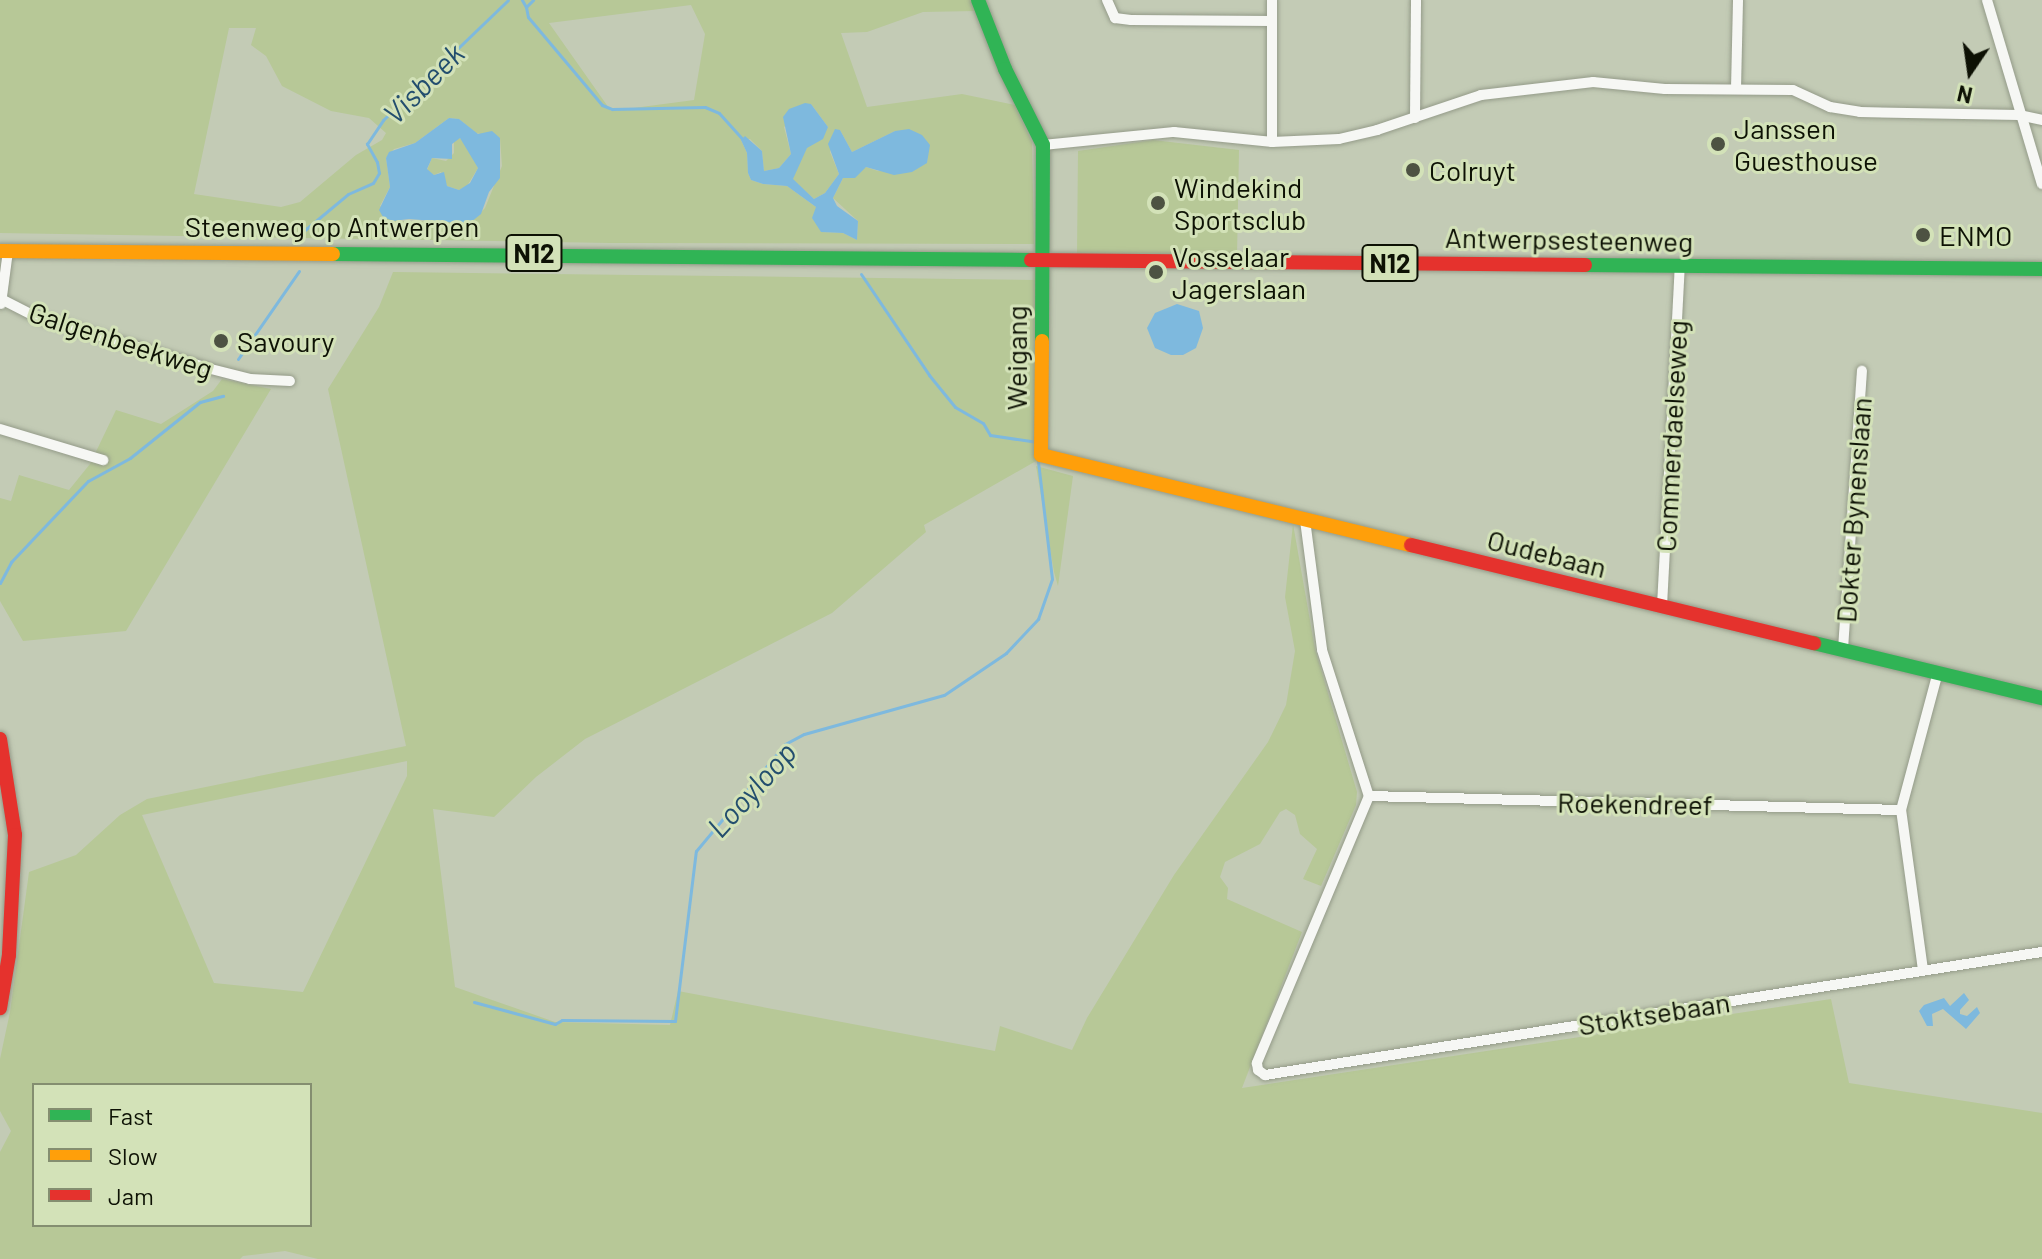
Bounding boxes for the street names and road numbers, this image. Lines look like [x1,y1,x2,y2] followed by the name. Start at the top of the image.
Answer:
[185,209,479,243] street label: Steenweg op Antwerpen
[1445,220,1693,258] street label: Antwerpsesteenweg
[504,231,564,275] road number: N12
[1360,241,1420,285] road number: N12
[25,294,217,386] street label: Galgenbeekweg
[999,306,1033,410] street label: Weigang
[1648,319,1694,553] street label: Commerdaelseweg
[1828,396,1878,624] street label: Dokter Bynenslaan
[1484,522,1610,584] street label: Oudebaan
[1557,785,1713,821] street label: Roekendreef
[1576,984,1732,1042] street label: Stoktsebaan

